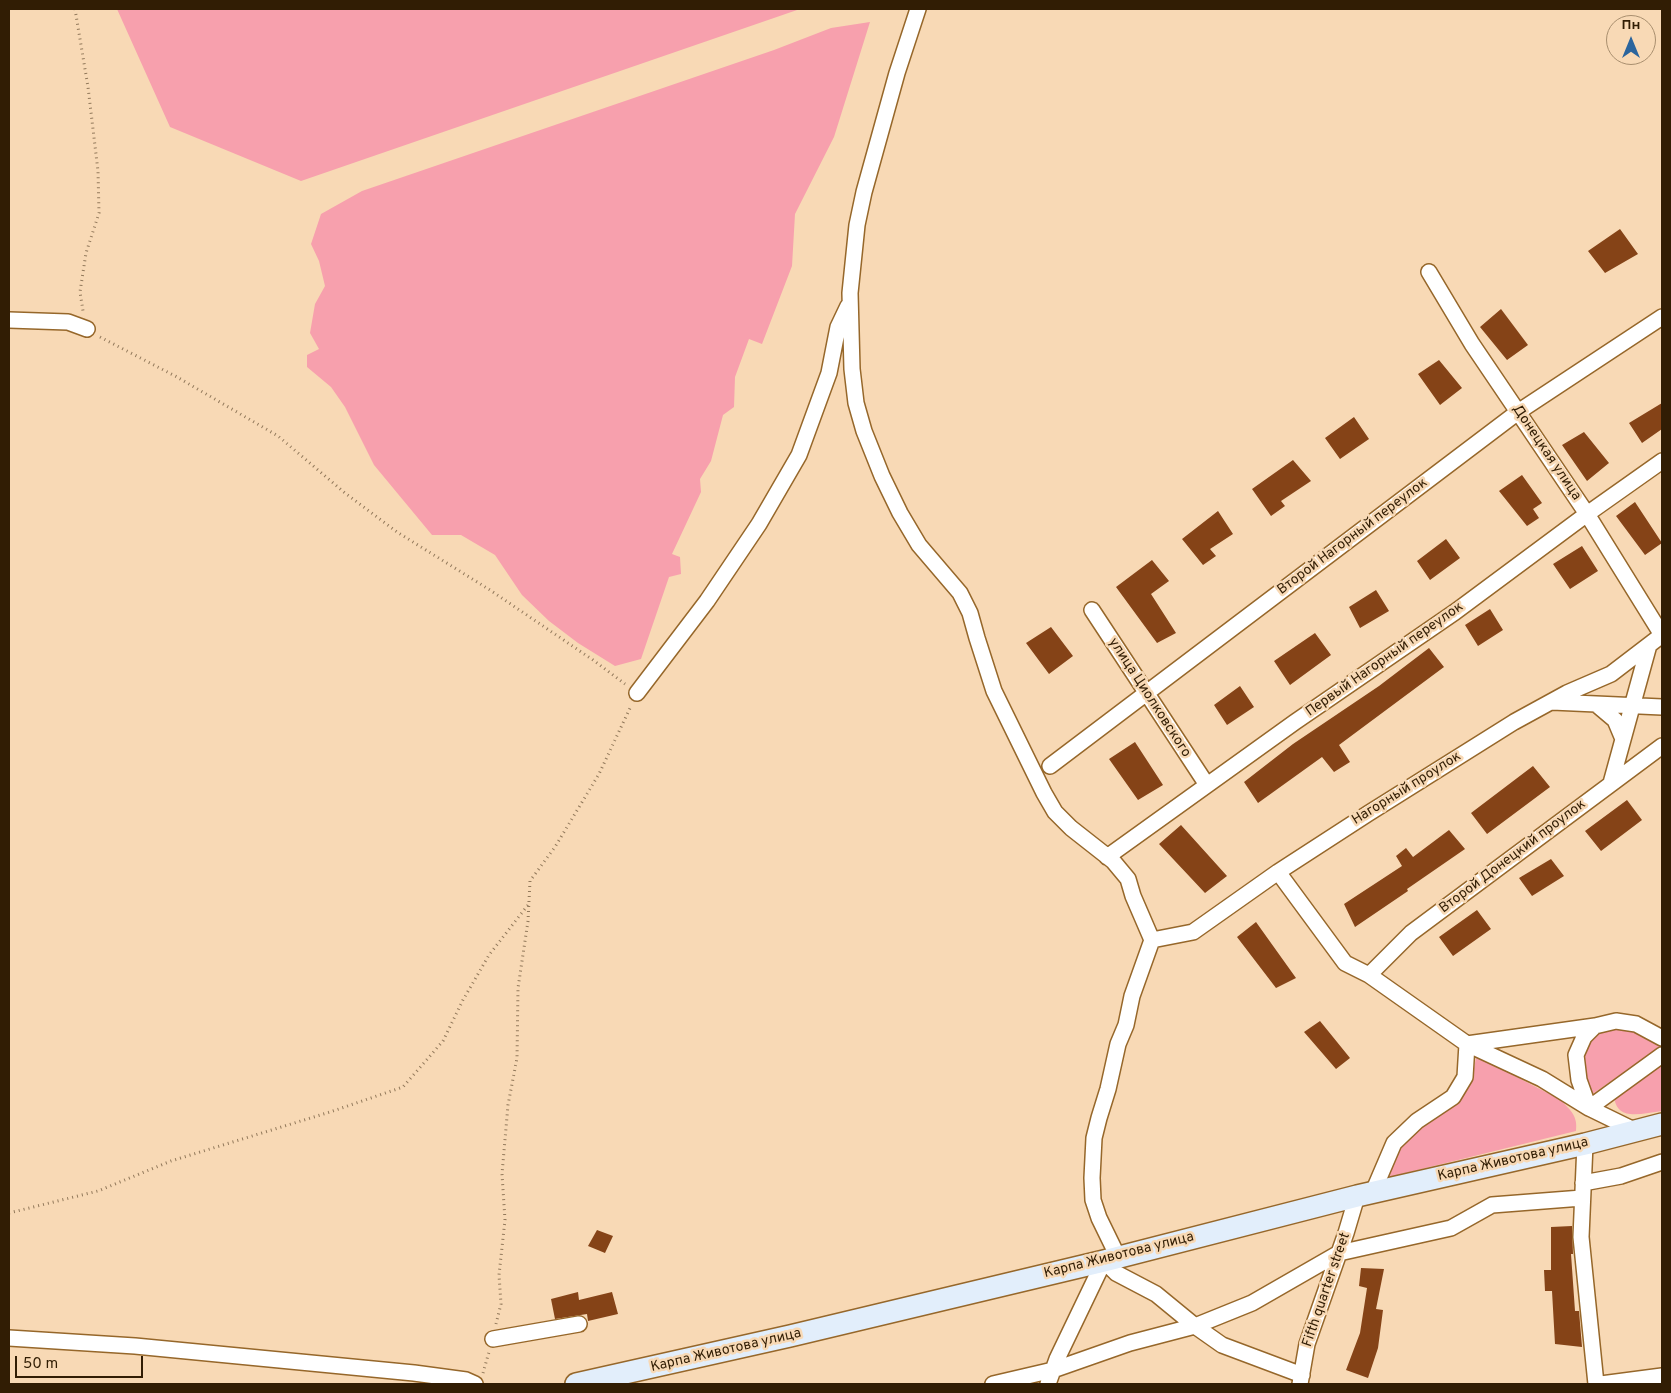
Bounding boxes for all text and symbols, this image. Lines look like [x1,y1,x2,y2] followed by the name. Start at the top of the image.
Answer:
[1606,15,1656,65] north arrow
[1622,17,1640,34] text: Пн
[1508,402,1584,504] street label: Донецкая улица
[1275,475,1431,599] street label: Второй Нагорный переулок
[1303,599,1467,721] street label: Первый Нагорный переулок
[1104,635,1194,761] street label: улица Циолковского
[1349,749,1465,829] street label: Нагорный проулок
[1436,796,1590,918] street label: Второй Донецкий проулок
[1436,1135,1590,1185] street label: Карпа Животова улица
[1042,1229,1196,1283] street label: Карпа Животова улица
[1300,1231,1354,1349] street label: Fifth quarter street
[649,1326,803,1376] street label: Карпа Животова улица
[18,1346,145,1378] scale bar
[23,1355,58,1374] text: 50 m

